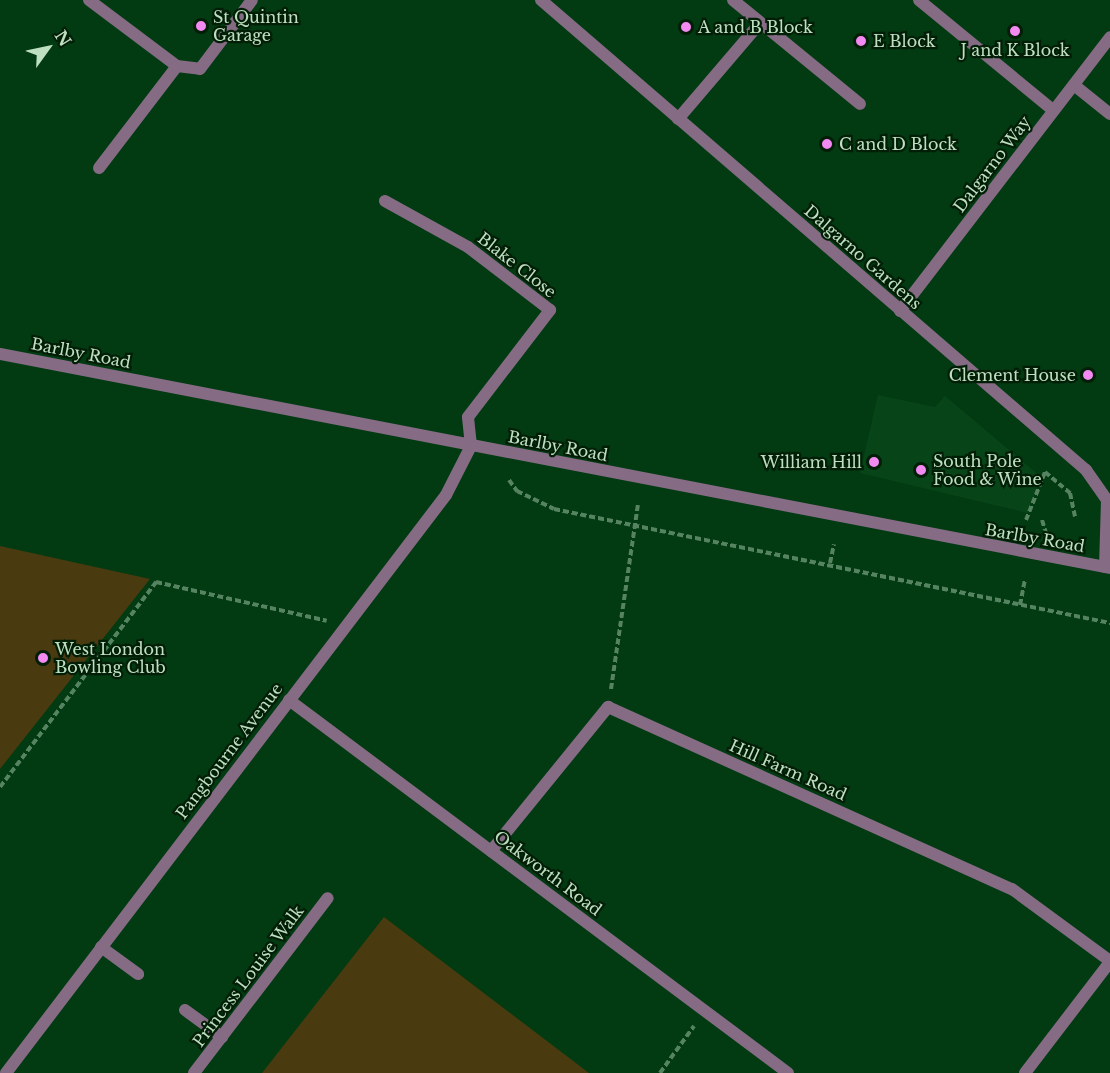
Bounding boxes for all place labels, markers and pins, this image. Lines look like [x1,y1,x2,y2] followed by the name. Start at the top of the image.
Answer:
[213,7,299,45] place label: St Quintin Garage
[698,17,813,37] place label: A and B Block
[194,19,208,33] marker: St Quintin Garage
[679,20,693,34] marker: A and B Block
[1008,24,1022,38] marker: J and K Block
[873,31,936,51] place label: E Block
[854,34,868,48] marker: E Block
[960,40,1070,60] place label: J and K Block
[839,134,957,154] place label: C and D Block
[820,137,834,151] marker: C and D Block
[949,365,1076,385] place label: Clement House
[1081,368,1095,382] marker: Clement House
[933,451,1042,489] place label: South Pole Food & Wine
[761,452,862,472] place label: William Hill
[867,455,881,469] marker: William Hill
[914,463,928,477] marker: South Pole Food & Wine
[55,639,166,677] place label: West London Bowling Club
[36,651,50,665] marker: West London Bowling Club

